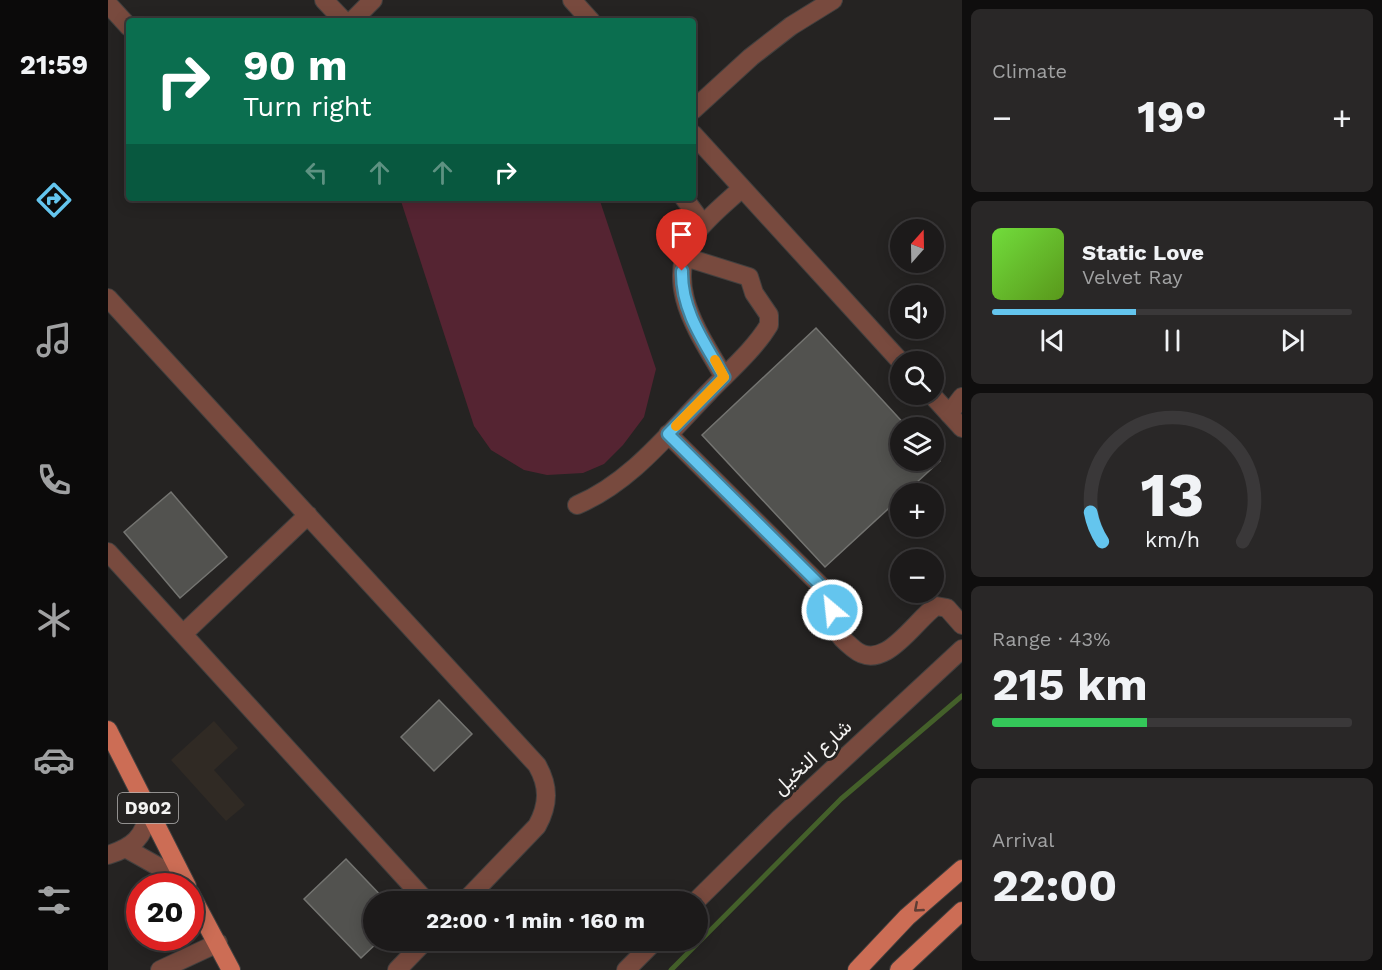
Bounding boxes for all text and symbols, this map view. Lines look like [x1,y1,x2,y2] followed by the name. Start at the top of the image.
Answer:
[243,41,347,90] text: 90 m
[144,42,222,120] icon: right
[20,49,88,81] text: 21:59
[992,59,1067,83] text: Climate
[1137,90,1207,143] text: 19°
[243,91,372,123] text: Turn right
[992,98,1012,137] text: −
[1332,98,1352,137] text: +
[300,156,333,189] icon: left
[363,156,396,189] icon: ahead
[426,156,459,189] icon: ahead
[489,156,522,189] icon: right
[33,179,75,221] icon: directions
[656,209,707,271] pin
[665,218,698,251] icon: arrive
[890,219,944,273] north arrow
[890,219,944,603] map controls
[1082,240,1204,265] text: Static Love
[1082,265,1183,289] text: Velvet Ray
[890,285,944,339] button: sound
[33,319,75,361] icon: music
[1036,324,1069,357] icon: previous
[1156,324,1189,357] icon: pause
[1276,324,1309,357] icon: next
[890,351,944,405] button: search
[890,417,944,471] button: layers
[1140,458,1204,531] text: 13
[33,459,75,501] icon: phone
[890,483,944,537] button: +
[1144,527,1200,552] text: km/h
[890,549,944,603] button: −
[800,578,864,642] position arrow
[33,599,75,641] icon: climate
[992,627,1110,651] text: Range · 43%
[992,658,1148,711] text: 215 km
[768,714,858,801] street label: شارع النخيل
[33,739,75,781] icon: car
[118,793,178,823] road number: D902
[992,828,1054,852] text: Arrival
[992,859,1117,912] text: 22:00
[126,873,204,951] speed limit sign: 20
[33,879,75,921] icon: filters
[914,901,925,912] one-way arrow
[426,908,645,933] text: 22:00 · 1 min · 160 m

